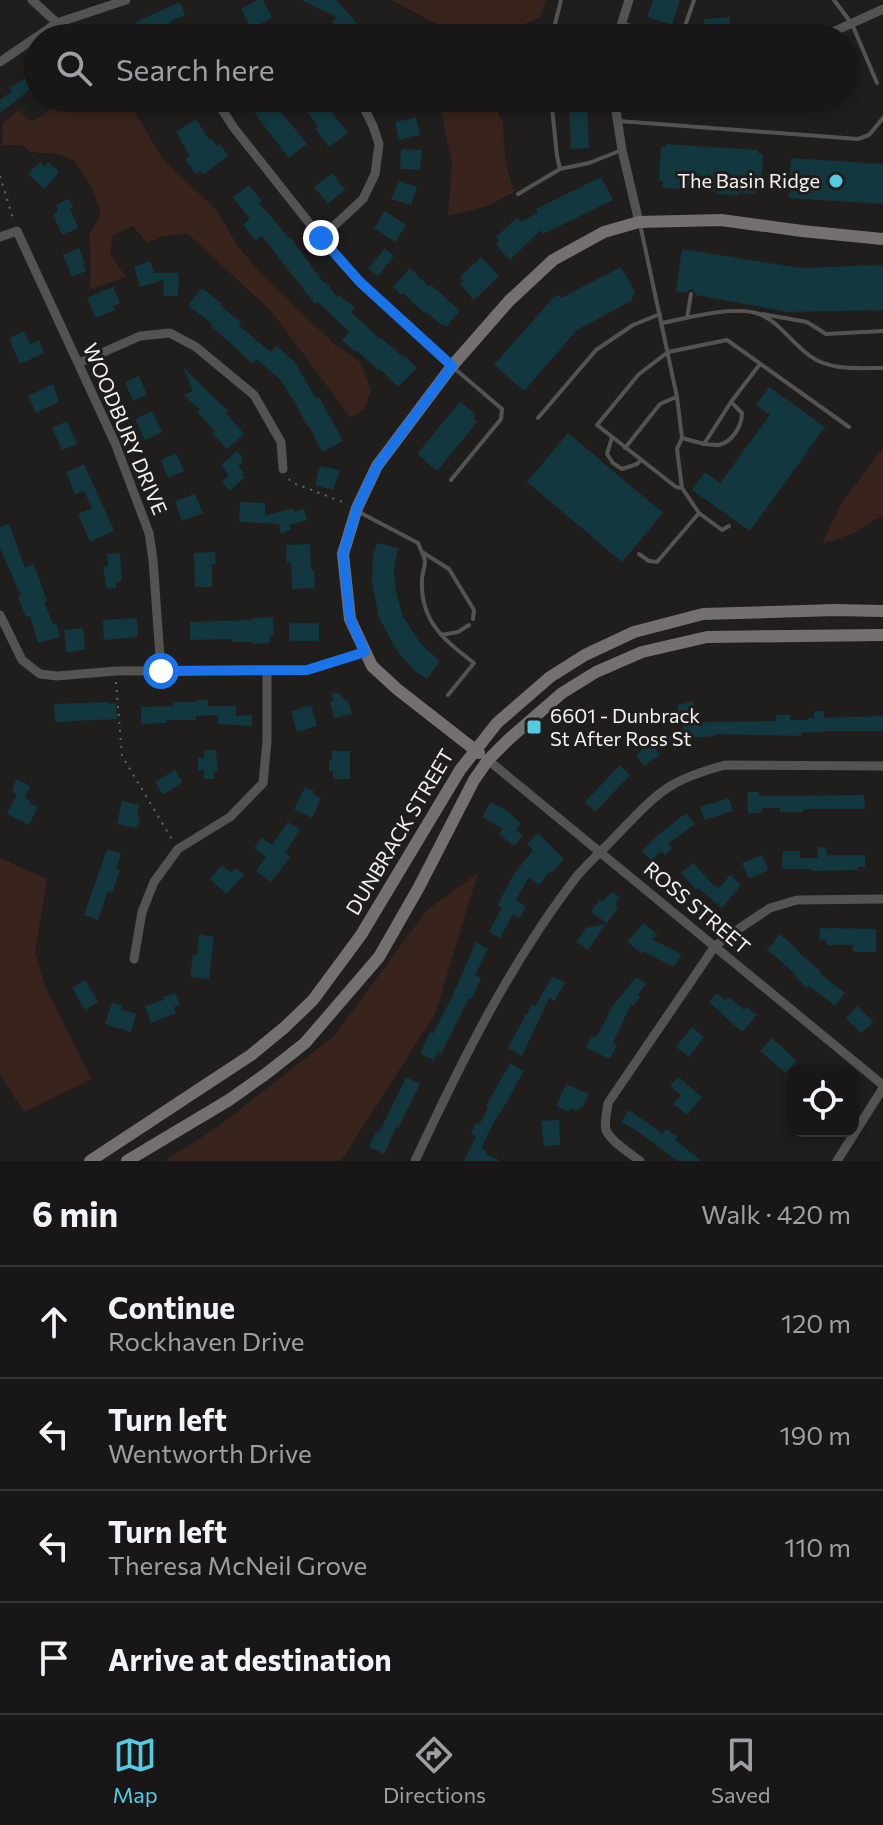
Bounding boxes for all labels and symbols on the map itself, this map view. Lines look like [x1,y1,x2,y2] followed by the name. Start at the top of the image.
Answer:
[677,168,820,192] place label: The Basin Ridge
[827,172,845,190] marker: The Basin Ridge
[303,220,339,256] route end
[79,339,173,518] street label: WOODBURY DRIVE
[143,653,179,689] route start
[550,703,700,750] place label: 6601 - Dunbrack St After Ross St
[525,718,543,736] marker: 6601 - Dunbrack St After Ross St
[340,744,458,919] street label: DUNBRACK STREET
[640,856,756,959] street label: ROSS STREET

